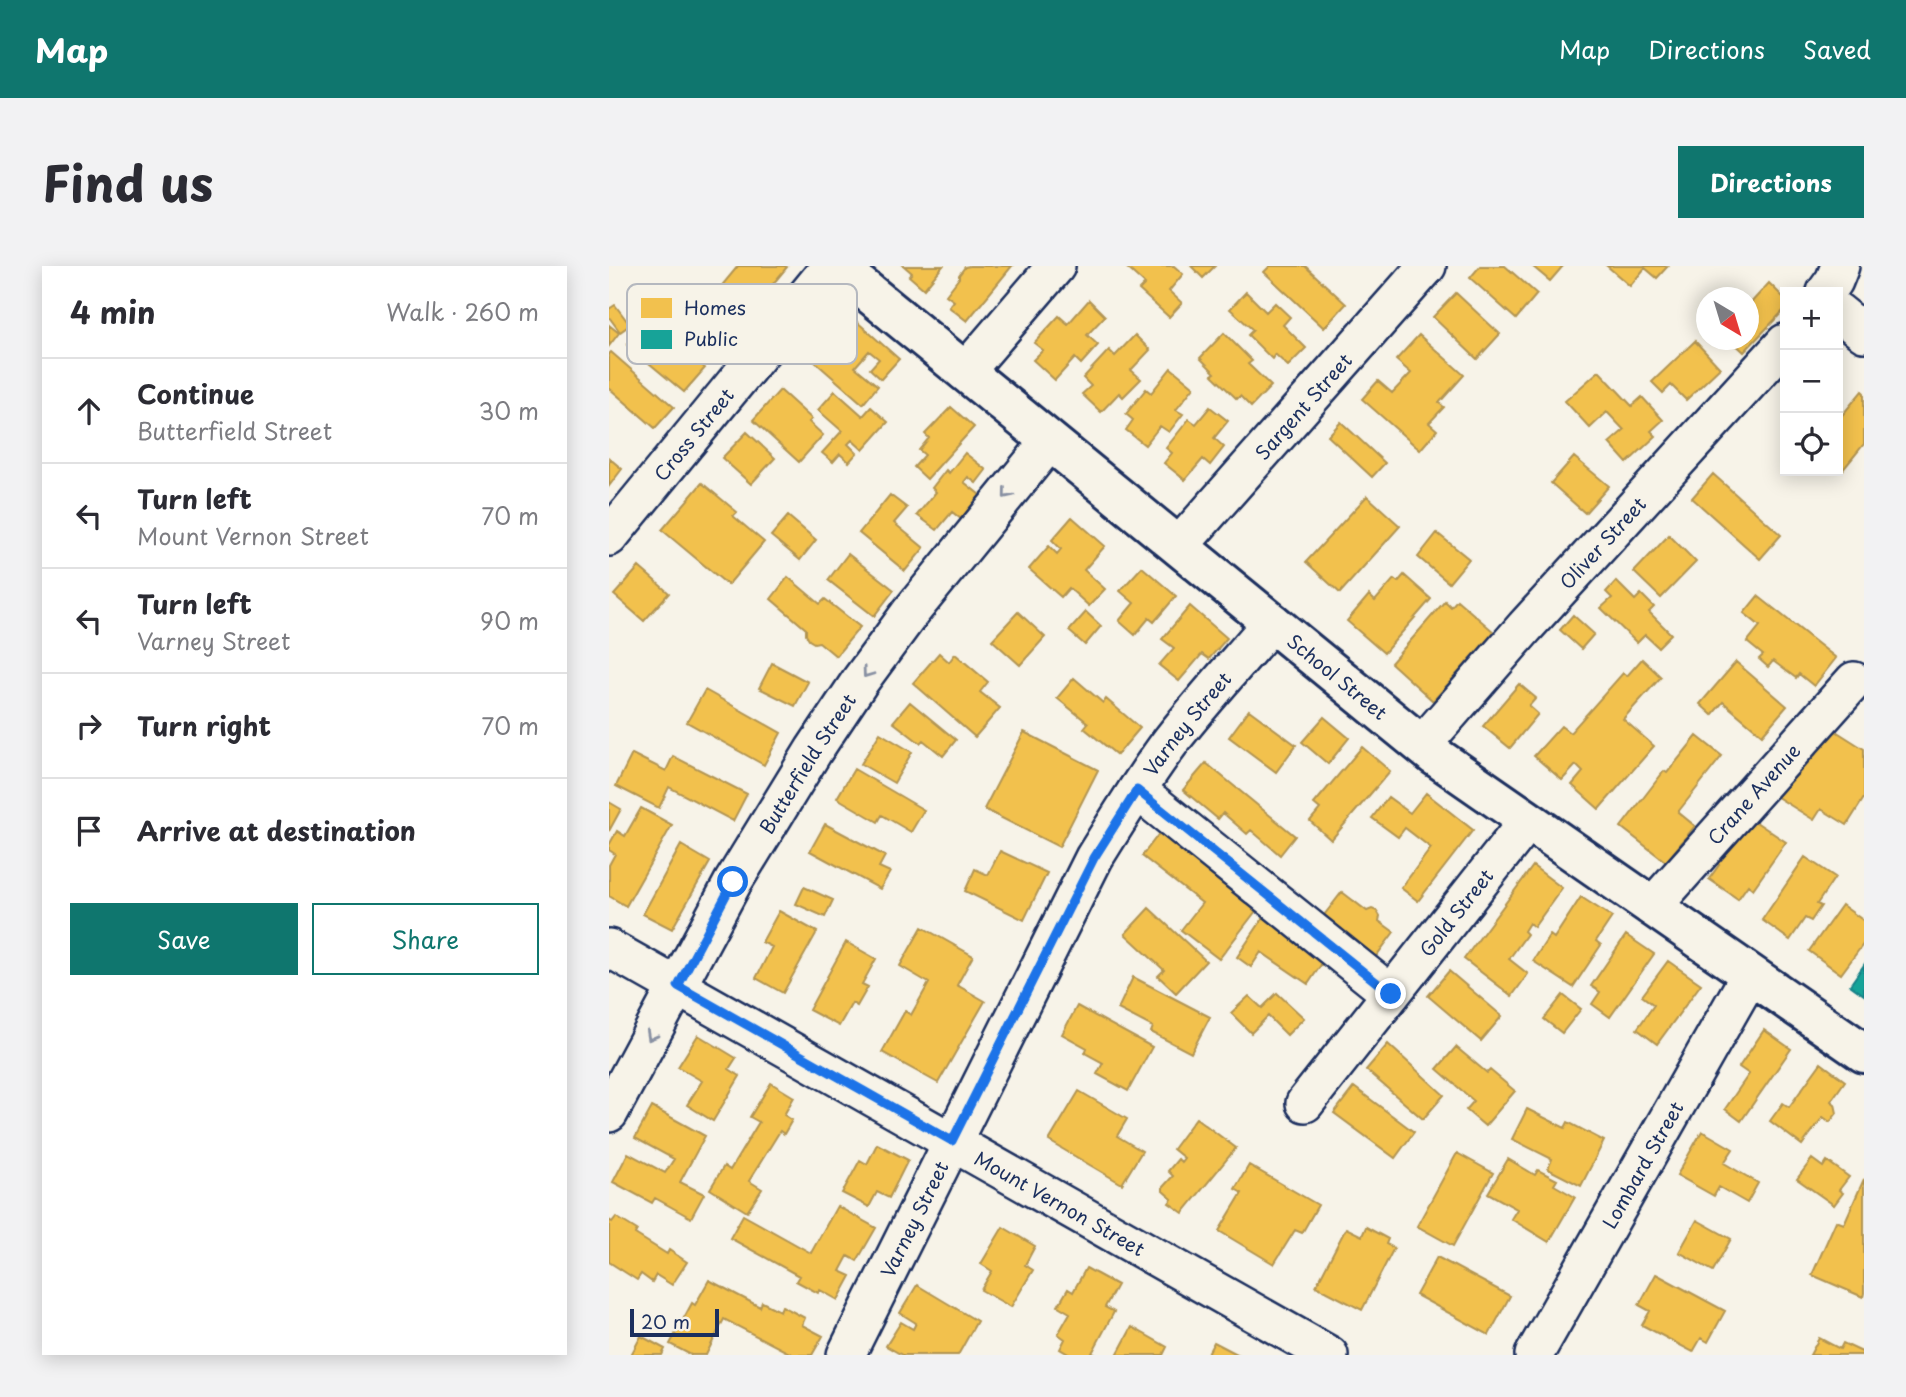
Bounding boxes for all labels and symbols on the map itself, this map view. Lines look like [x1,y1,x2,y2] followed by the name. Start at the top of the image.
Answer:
[627,284,857,364] legend
[1696,287,1759,350] north arrow
[684,293,746,321] text: Homes
[684,324,738,352] text: Public
[1248,346,1358,465] street label: Sargent Street
[647,381,740,487] street label: Cross Street
[1003,485,1015,498] one-way arrow
[1553,490,1652,595] street label: Oliver Street
[1281,627,1394,726] street label: School Street
[862,665,875,678] one-way arrow
[1136,665,1237,781] street label: Varney Street
[752,687,862,839] street label: Butterfield Street
[1700,737,1806,850] street label: Crane Avenue
[1412,862,1499,962] street label: Gold Street
[717,866,748,897] route start
[1375,978,1406,1009] route end
[646,1029,659,1042] one-way arrow
[1595,1096,1690,1233] street label: Lombard Street
[970,1144,1150,1262] street label: Mount Vernon Street
[873,1156,955,1282] street label: Varney Street
[630,1306,719,1338] scale bar

